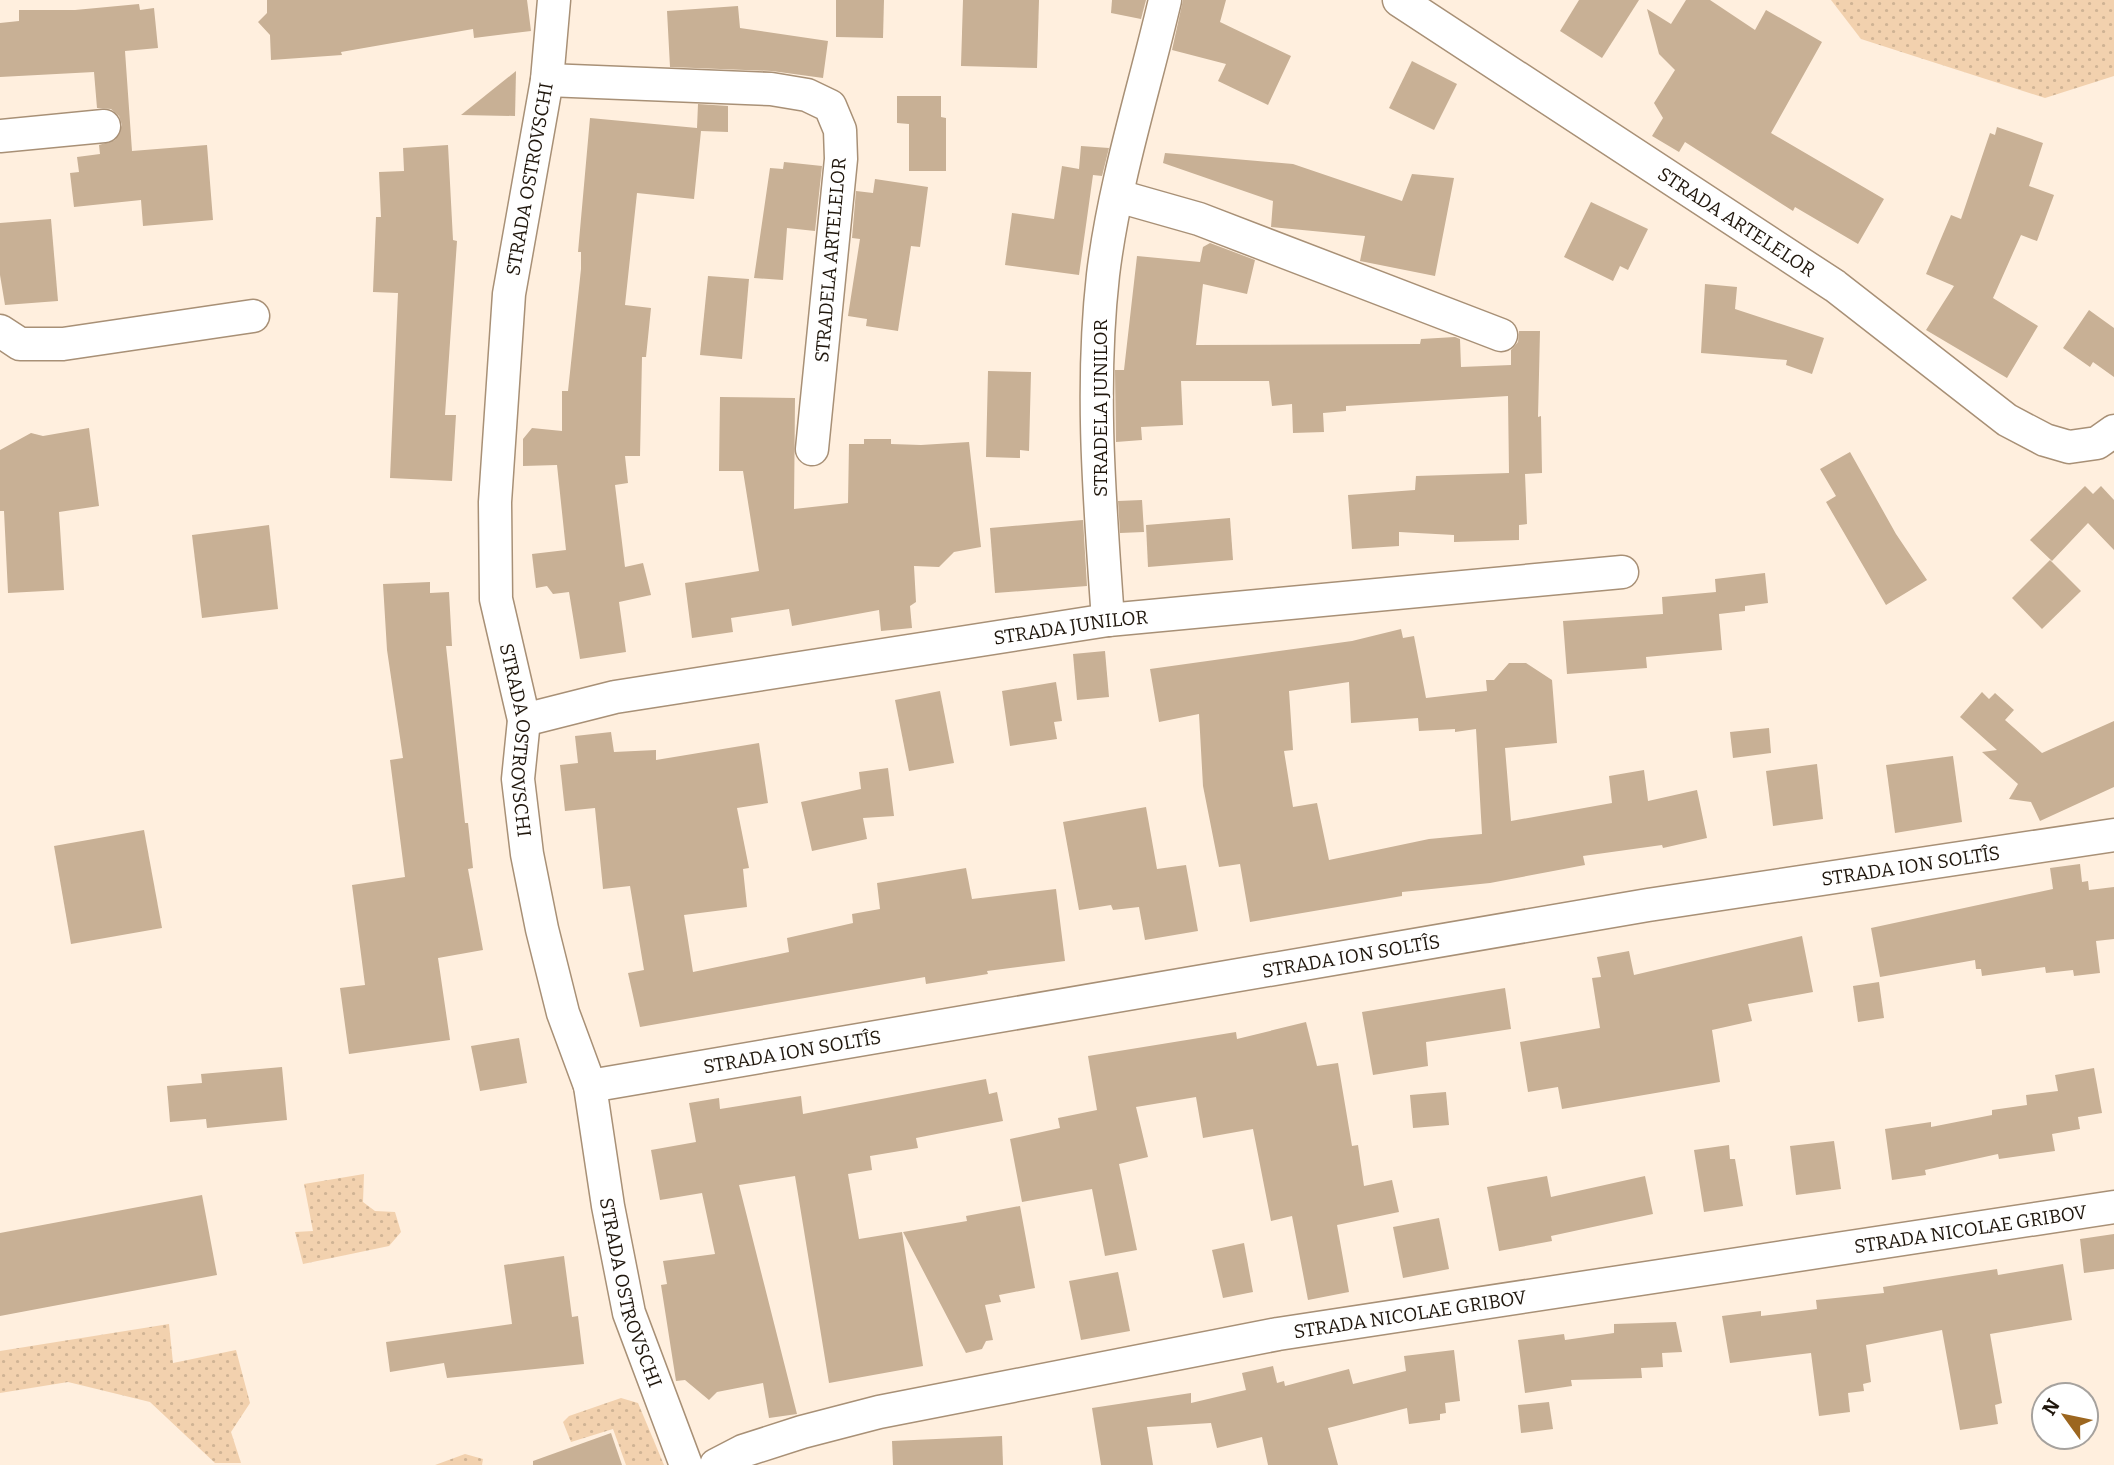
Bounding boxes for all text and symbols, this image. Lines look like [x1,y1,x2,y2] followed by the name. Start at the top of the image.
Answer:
[501,81,558,277] street label: STRADA OSTROVSCHI
[810,156,851,364] street label: STRADELA ARTELELOR
[1654,162,1820,282] street label: STRADA ARTELELOR
[1089,318,1112,497] street label: STRADELA JUNILOR
[992,605,1149,650] street label: STRADA JUNILOR
[495,641,536,838] street label: STRADA OSTROVSCHI
[1820,841,2002,891] street label: STRADA ION SOLTÎS
[1260,930,1442,983] street label: STRADA ION SOLTÎS
[701,1025,883,1078] street label: STRADA ION SOLTÎS
[595,1196,667,1391] street label: STRADA OSTROVSCHI
[1853,1200,2089,1258] street label: STRADA NICOLAE GRIBOV
[1292,1285,1529,1343] street label: STRADA NICOLAE GRIBOV
[2030,1381,2100,1451] north arrow
[2038,1394,2065,1419] text: N

